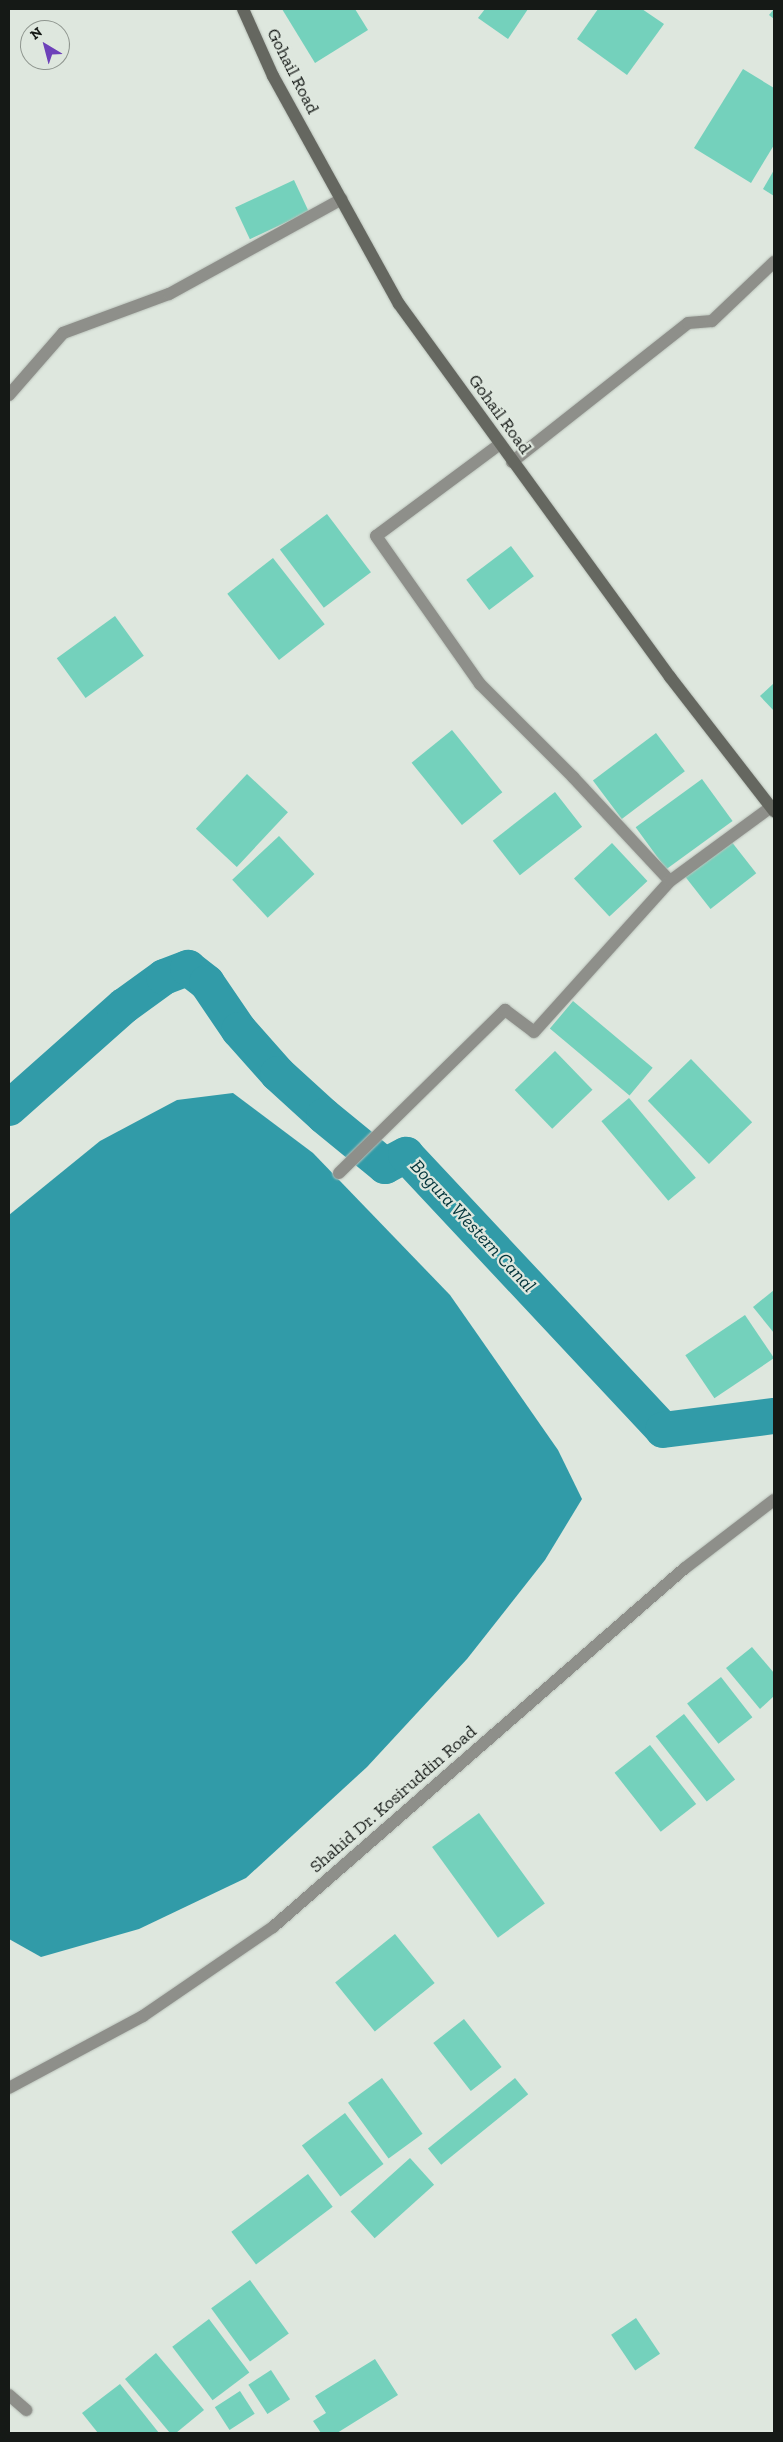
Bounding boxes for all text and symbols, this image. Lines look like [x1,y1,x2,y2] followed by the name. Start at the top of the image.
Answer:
[20,20,70,70] north arrow
[27,23,46,43] text: N
[262,25,324,117] street label: Gohail Road
[464,370,536,458] street label: Gohail Road
[405,1155,541,1297] water label: Bogura Western Canal
[305,1721,481,1877] street label: Shahid Dr. Kosiruddin Road

